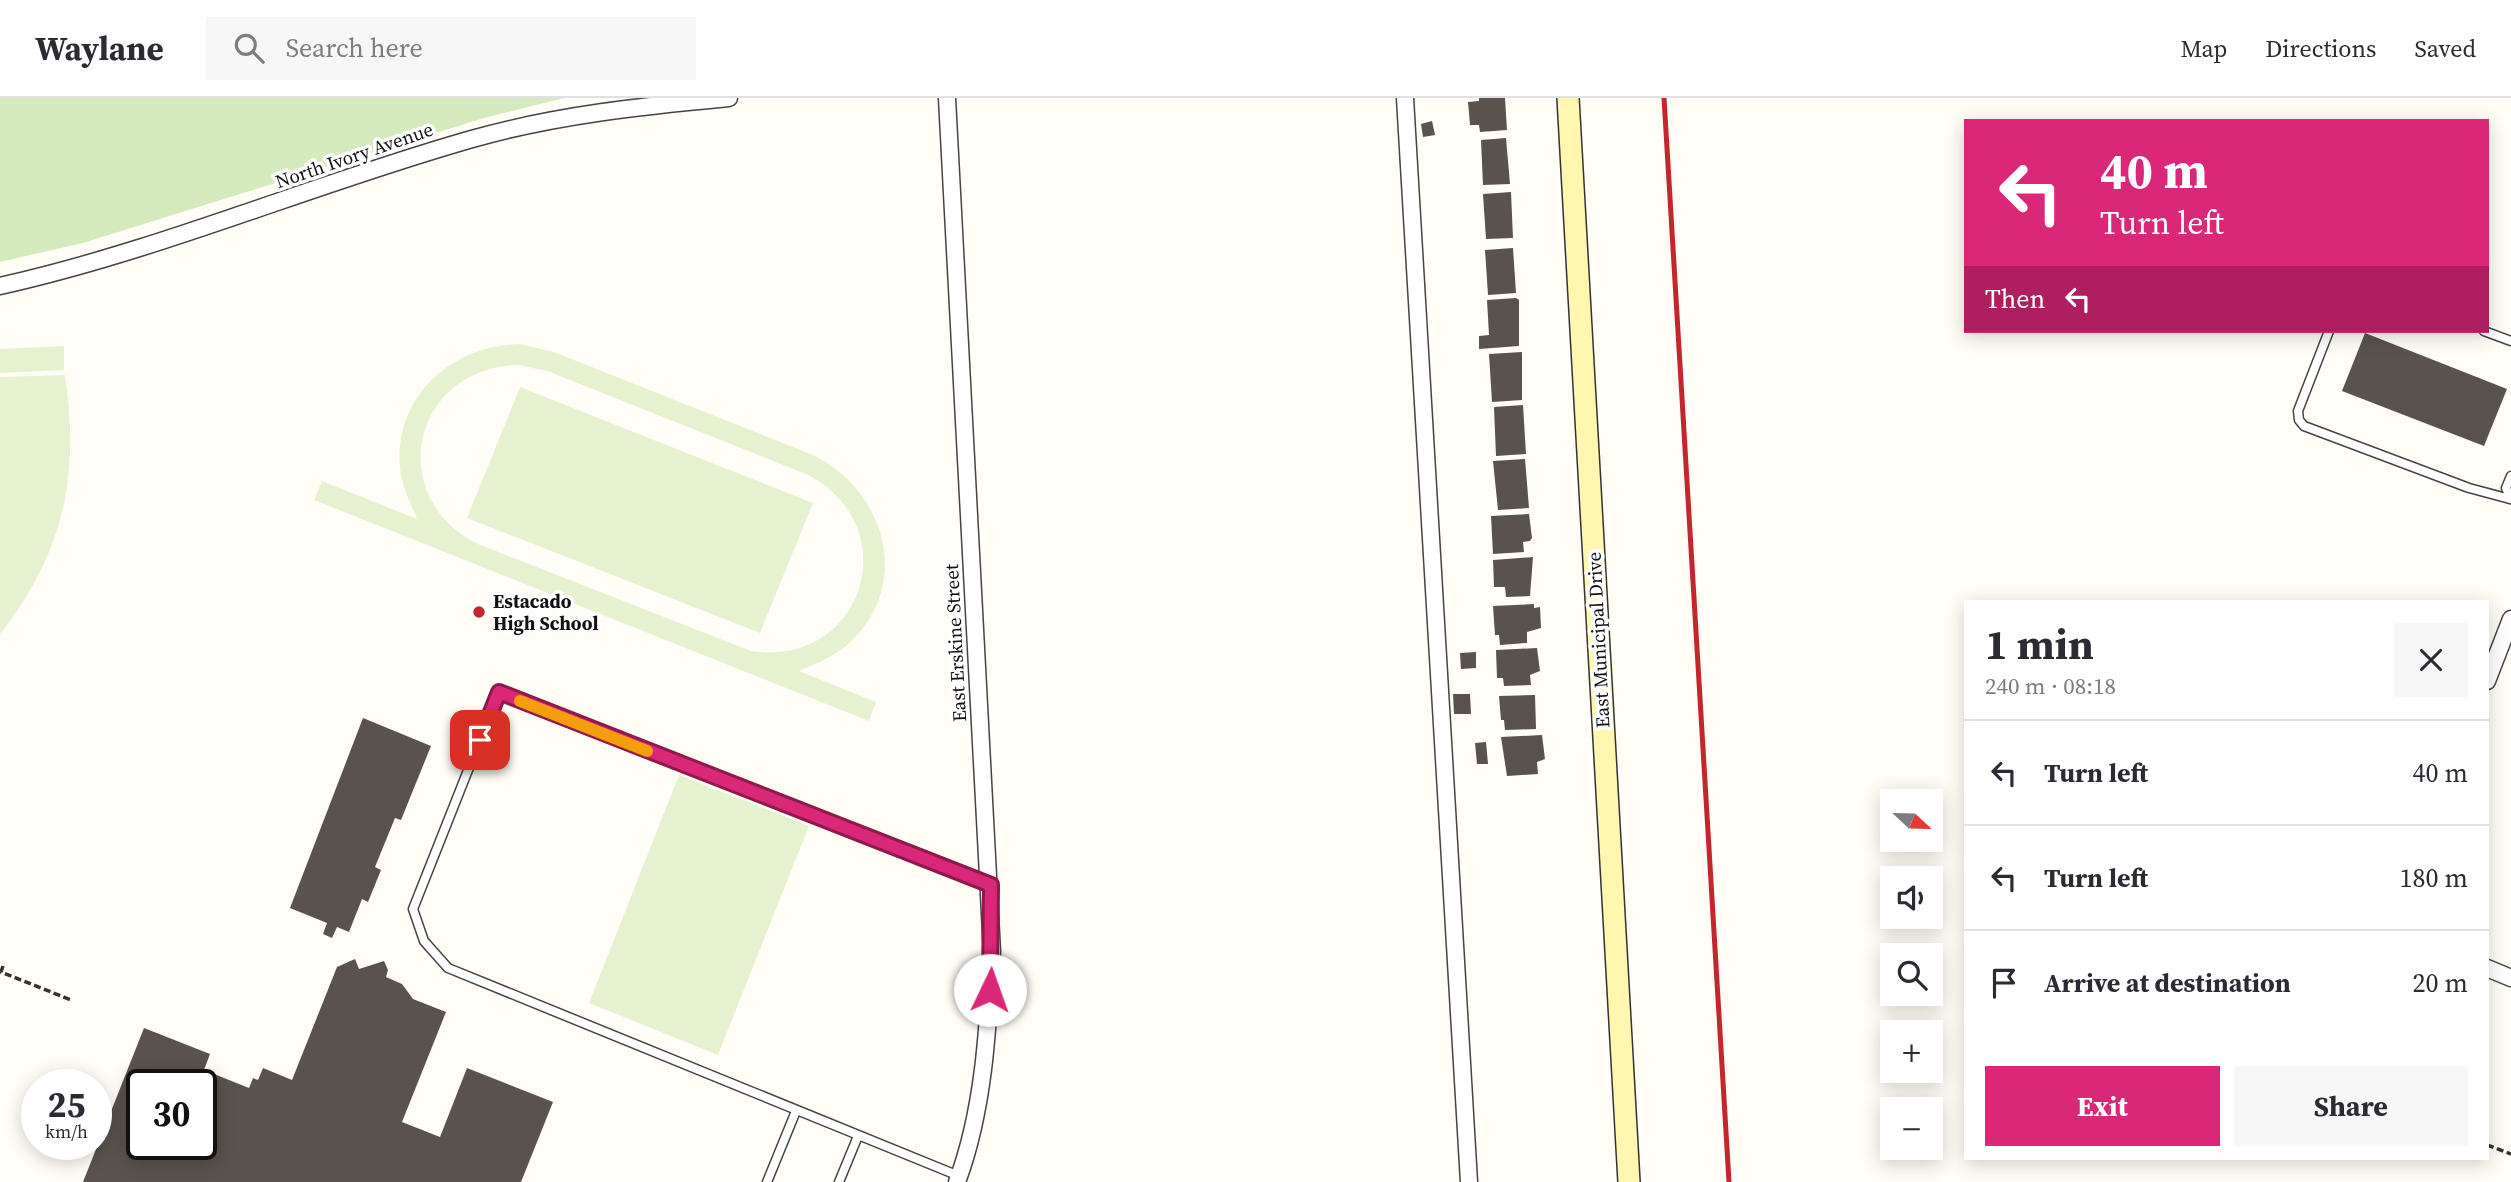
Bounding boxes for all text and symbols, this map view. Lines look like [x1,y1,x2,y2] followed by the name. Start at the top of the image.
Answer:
[206,17,696,80] search box
[35,26,164,71] text: Waylane
[230,29,268,67] icon: search
[286,30,423,66] text: Search here
[2180,32,2227,65] text: Map
[2265,32,2376,65] text: Directions
[2414,32,2476,65] text: Saved
[272,116,436,194] street label: North Ivory Avenue
[2100,137,2208,204] text: 40 m
[1985,147,2076,238] icon: left
[2100,201,2224,245] text: Turn left
[2059,280,2097,318] icon: left
[1985,281,2045,317] text: Then
[1580,551,1616,729] street label: East Municipal Drive
[938,563,972,723] street label: East Erskine Street
[493,588,599,636] place label: Estacado High School
[471,604,487,620] marker: Estacado High School
[1985,615,2094,673] text: 1 min
[2394,623,2468,697] button: close
[1985,670,2116,702] text: 240 m · 08:18
[450,710,510,770] pin
[461,721,499,759] icon: arrive
[1985,754,2023,792] icon: left
[2044,755,2148,791] text: Turn left
[2413,755,2468,791] text: 40 m
[1880,789,1942,852] north arrow
[1880,789,1943,1160] map controls
[1985,859,2023,897] icon: left
[2044,860,2148,896] text: Turn left
[2400,860,2468,896] text: 180 m
[1880,866,1943,929] button: sound
[1880,943,1943,1006] button: search
[953,953,1027,1027] position arrow
[1985,964,2023,1002] icon: arrive
[2044,965,2291,1001] text: Arrive at destination
[2413,965,2468,1001] text: 20 m
[1880,1020,1943,1083] button: +
[1985,1066,2220,1146] button: Exit
[2234,1066,2468,1146] button: Share
[126,1069,217,1160] speed limit sign: 30
[48,1081,85,1129] text: 25
[1880,1097,1943,1160] button: −
[45,1119,88,1144] text: km/h

